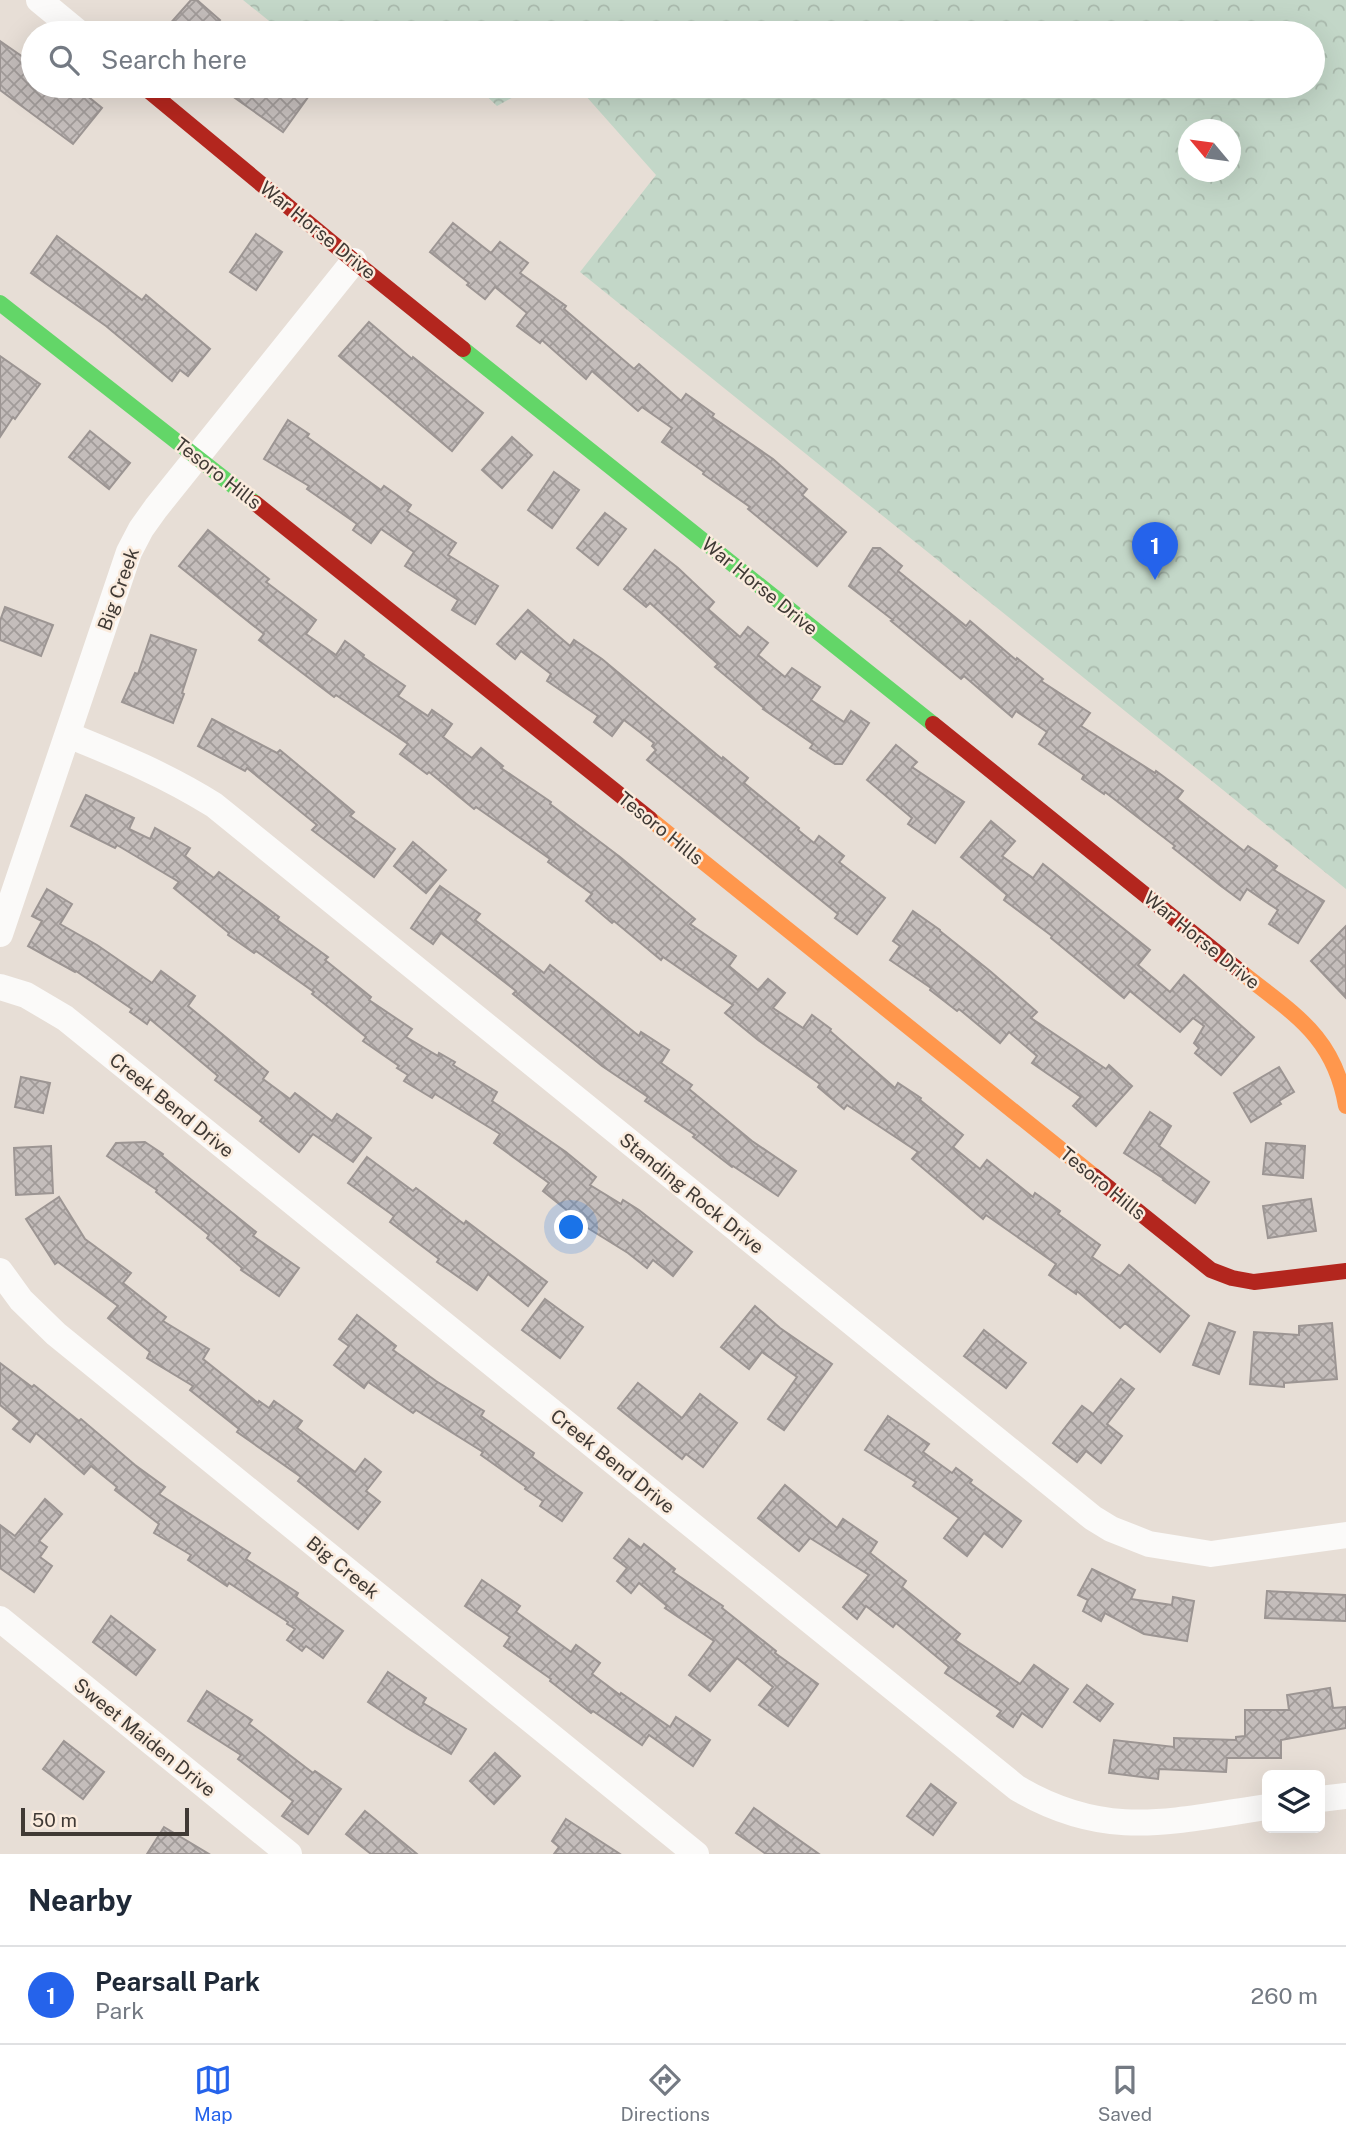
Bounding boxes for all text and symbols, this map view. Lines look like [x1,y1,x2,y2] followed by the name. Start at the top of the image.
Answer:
[21,21,1325,98] search box
[45,41,83,79] icon: search
[101,44,247,75] text: Search here
[1178,119,1241,182] north arrow
[256,177,380,283] street label: War Horse Drive
[170,432,266,514] street label: Tesoro Hills
[1132,522,1178,580] pin: 1
[698,533,822,639] street label: War Horse Drive
[93,544,143,633] street label: Big Creek
[614,787,708,869] street label: Tesoro Hills
[1140,887,1264,993] street label: War Horse Drive
[106,1048,238,1162] street label: Creek Bend Drive
[615,1128,769,1258] street label: Standing Rock Drive
[1056,1142,1150,1224] street label: Tesoro Hills
[554,1210,588,1244] your location
[547,1404,679,1518] street label: Creek Bend Drive
[303,1531,384,1603] street label: Big Creek
[70,1673,220,1801] street label: Sweet Maiden Drive
[1262,1770,1325,1833] map controls
[1262,1770,1325,1833] button: layers
[21,1805,189,1837] scale bar
[32,1809,77,1831] text: 50 m
[28,1882,132,1918] text: Nearby
[95,1966,260,1997] text: Pearsall Park
[46,1982,56,2009] text: 1
[1251,1982,1318,2009] text: 260 m
[95,1997,144,2024] text: Park
[194,2061,233,2125] tab: Map
[621,2061,710,2125] tab: Directions
[1098,2061,1152,2125] tab: Saved

